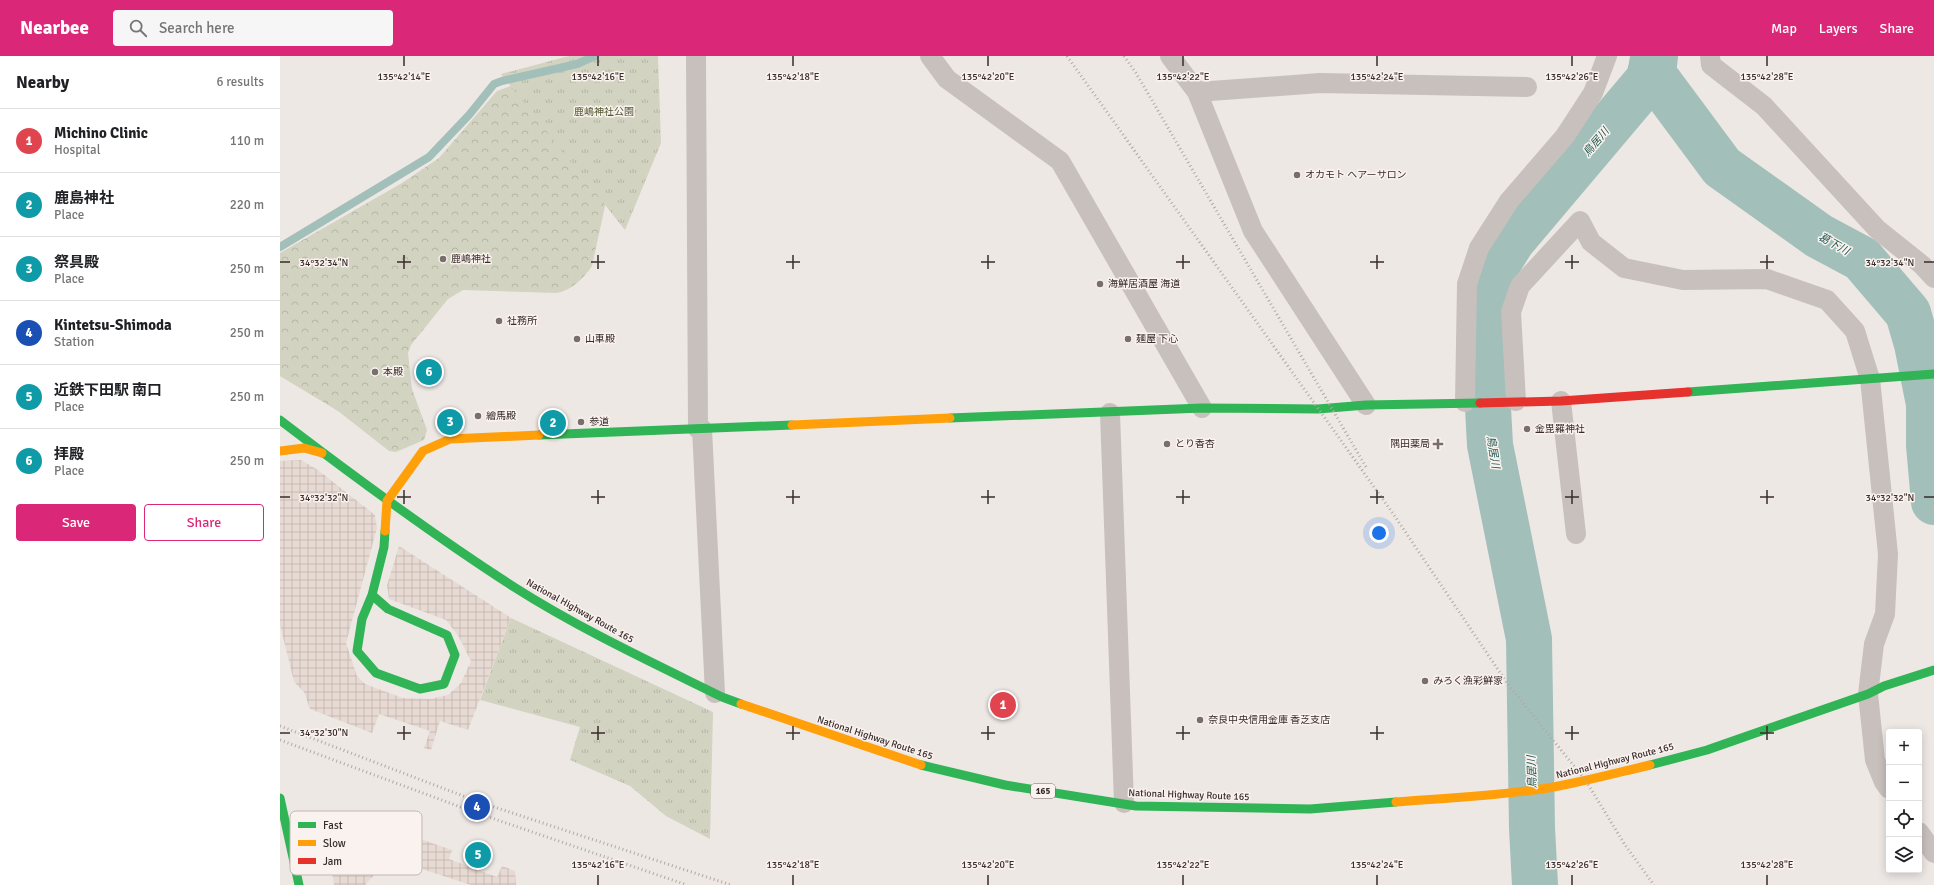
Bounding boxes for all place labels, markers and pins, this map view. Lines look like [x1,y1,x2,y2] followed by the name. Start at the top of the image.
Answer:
[1305,169,1406,181] place label: オカモト ヘアーサロン
[1292,170,1302,180] marker: オカモト ヘアーサロン
[451,253,491,265] place label: 鹿嶋神社
[438,254,448,264] marker: 鹿嶋神社
[1108,278,1180,290] place label: 海鮮居酒屋 海道
[1095,279,1105,289] marker: 海鮮居酒屋 海道
[507,315,537,327] place label: 社務所
[494,316,504,326] marker: 社務所
[585,333,615,345] place label: 山車殿
[1136,333,1178,345] place label: 麺屋 下心
[572,334,582,344] marker: 山車殿
[1123,334,1133,344] marker: 麺屋 下心
[416,357,442,387] pin: 6
[383,366,403,378] place label: 本殿
[370,367,380,377] marker: 本殿
[437,407,463,437] pin: 3
[540,408,566,438] pin: 2
[486,410,516,422] place label: 繪馬殿
[473,411,483,421] marker: 繪馬殿
[589,416,609,428] place label: 参道
[576,417,586,427] marker: 参道
[1535,423,1585,435] place label: 金毘羅神社
[1522,424,1532,434] marker: 金毘羅神社
[1175,438,1215,450] place label: とり香杏
[1390,438,1430,450] place label: 隅田薬局
[1162,439,1172,449] marker: とり香杏
[1433,439,1443,449] marker: 隅田薬局
[1433,675,1503,687] place label: みろく漁彩鮮家
[1420,676,1430,686] marker: みろく漁彩鮮家
[990,690,1016,720] pin: 1
[1208,714,1330,726] place label: 奈良中央信用金庫 香芝支店
[1195,715,1205,725] marker: 奈良中央信用金庫 香芝支店
[464,792,490,822] pin: 4
[465,840,491,870] pin: 5

